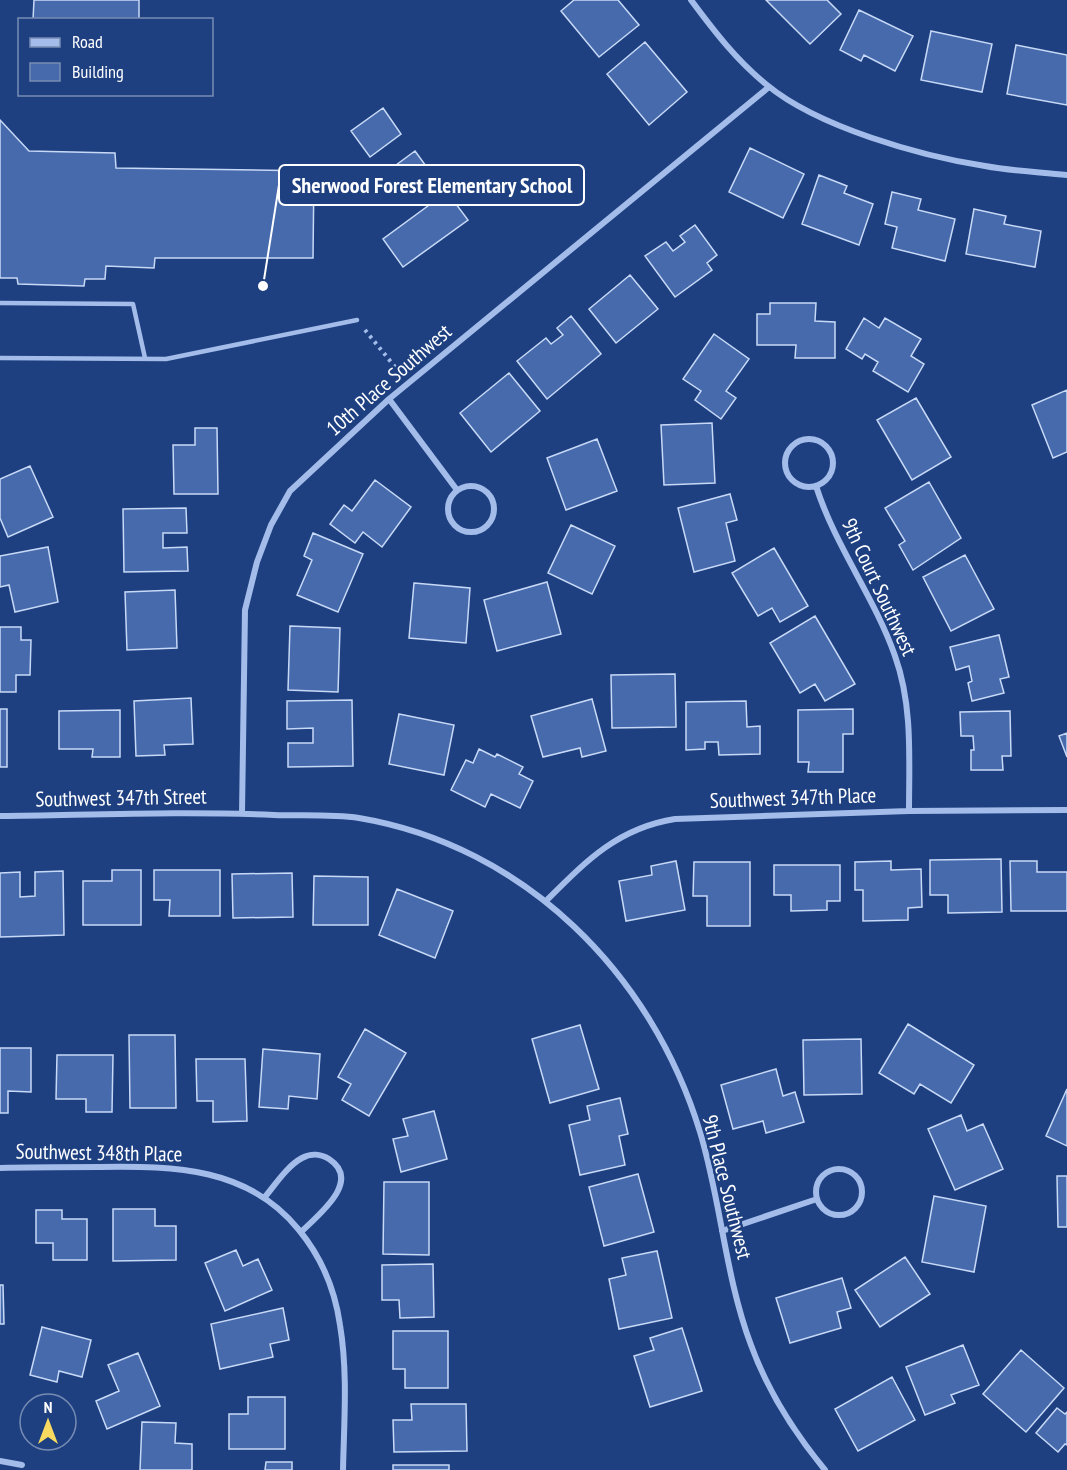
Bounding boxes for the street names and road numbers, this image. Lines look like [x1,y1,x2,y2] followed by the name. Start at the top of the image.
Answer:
[320,318,457,441] street label: 10th Place Southwest
[836,514,923,660] street label: 9th Court Southwest
[709,781,877,814] street label: Southwest 347th Place
[35,783,207,812] street label: Southwest 347th Street
[696,1112,759,1262] street label: 9th Place Southwest
[15,1138,183,1167] street label: Southwest 348th Place

